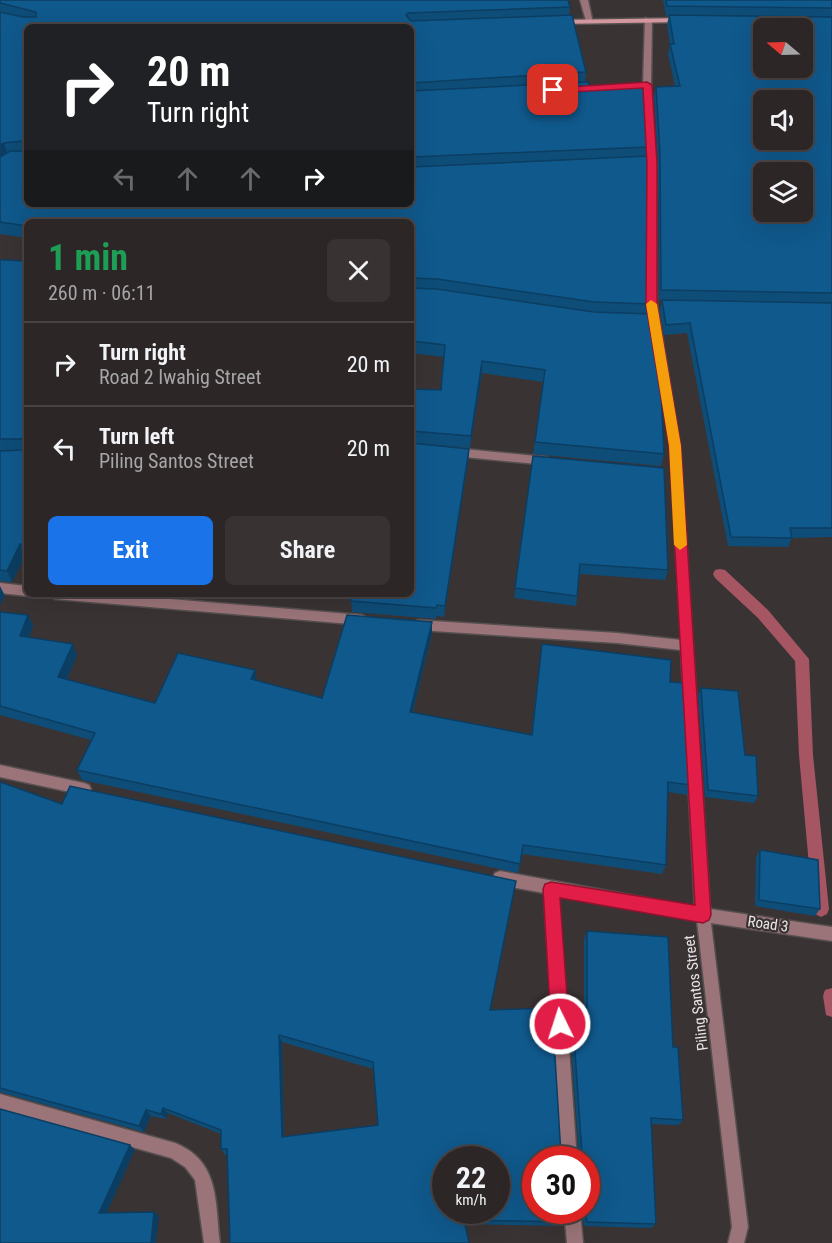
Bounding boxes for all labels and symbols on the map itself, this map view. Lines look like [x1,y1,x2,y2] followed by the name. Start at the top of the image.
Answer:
[753,18,813,78] north arrow
[527,64,578,115] pin
[746,912,790,936] street label: Road 3
[680,934,712,1052] street label: Piling Santos Street
[528,992,592,1056] position arrow
[522,1146,600,1224] speed limit sign: 30

